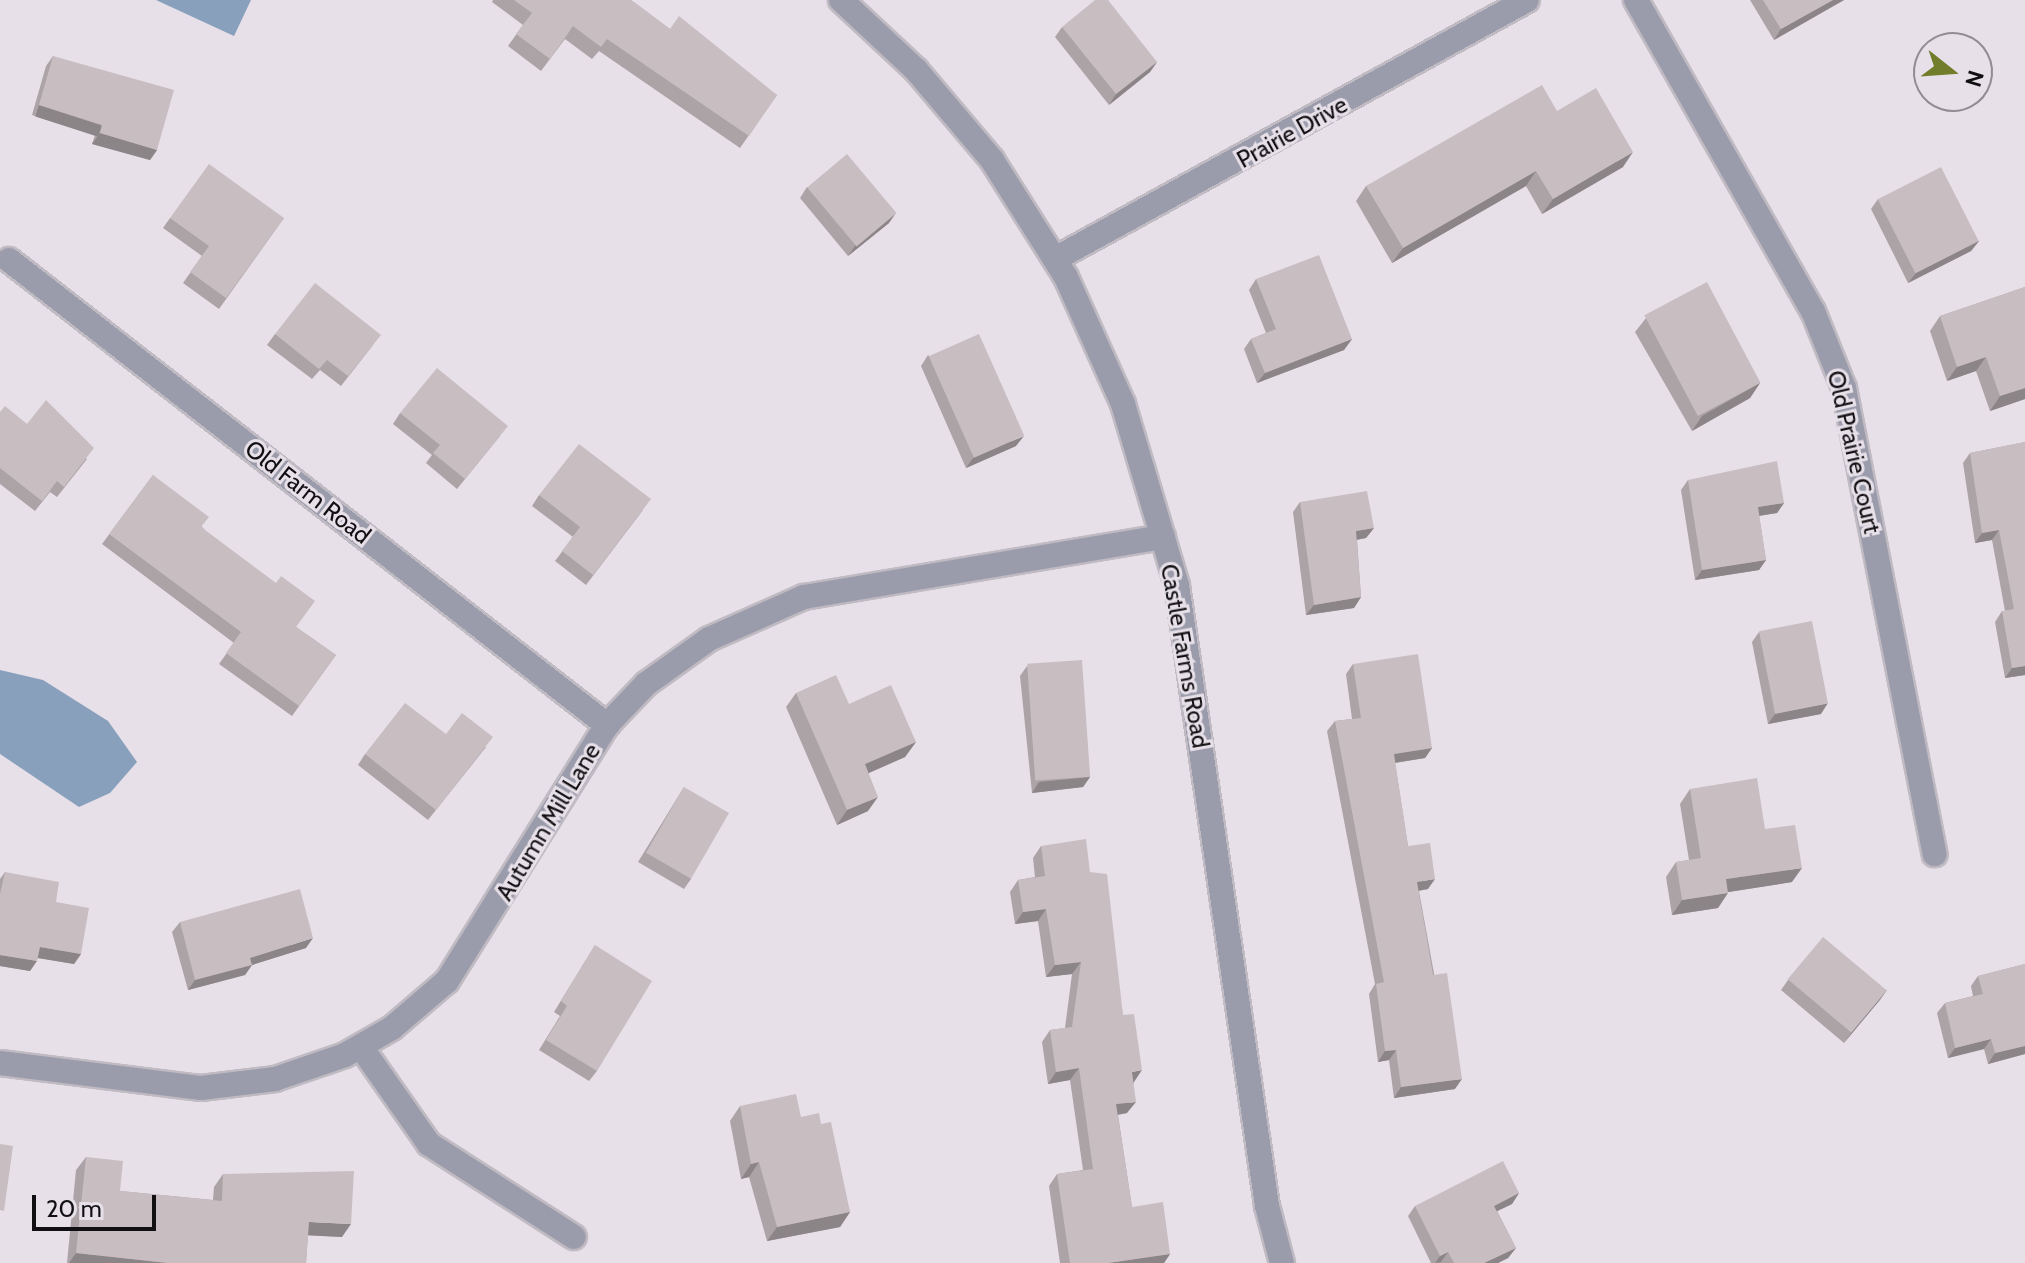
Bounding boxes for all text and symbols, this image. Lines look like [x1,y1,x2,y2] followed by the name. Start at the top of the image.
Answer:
[1913,32,1993,112] north arrow
[1959,67,1990,90] text: N
[1232,90,1352,174] street label: Prairie Drive
[1821,368,1887,536] street label: Old Prairie Court
[239,434,377,550] street label: Old Farm Road
[1155,562,1215,750] street label: Castle Farms Road
[490,738,606,906] street label: Autumn Mill Lane
[36,1179,160,1229] scale bar
[46,1194,102,1223] text: 20 m

